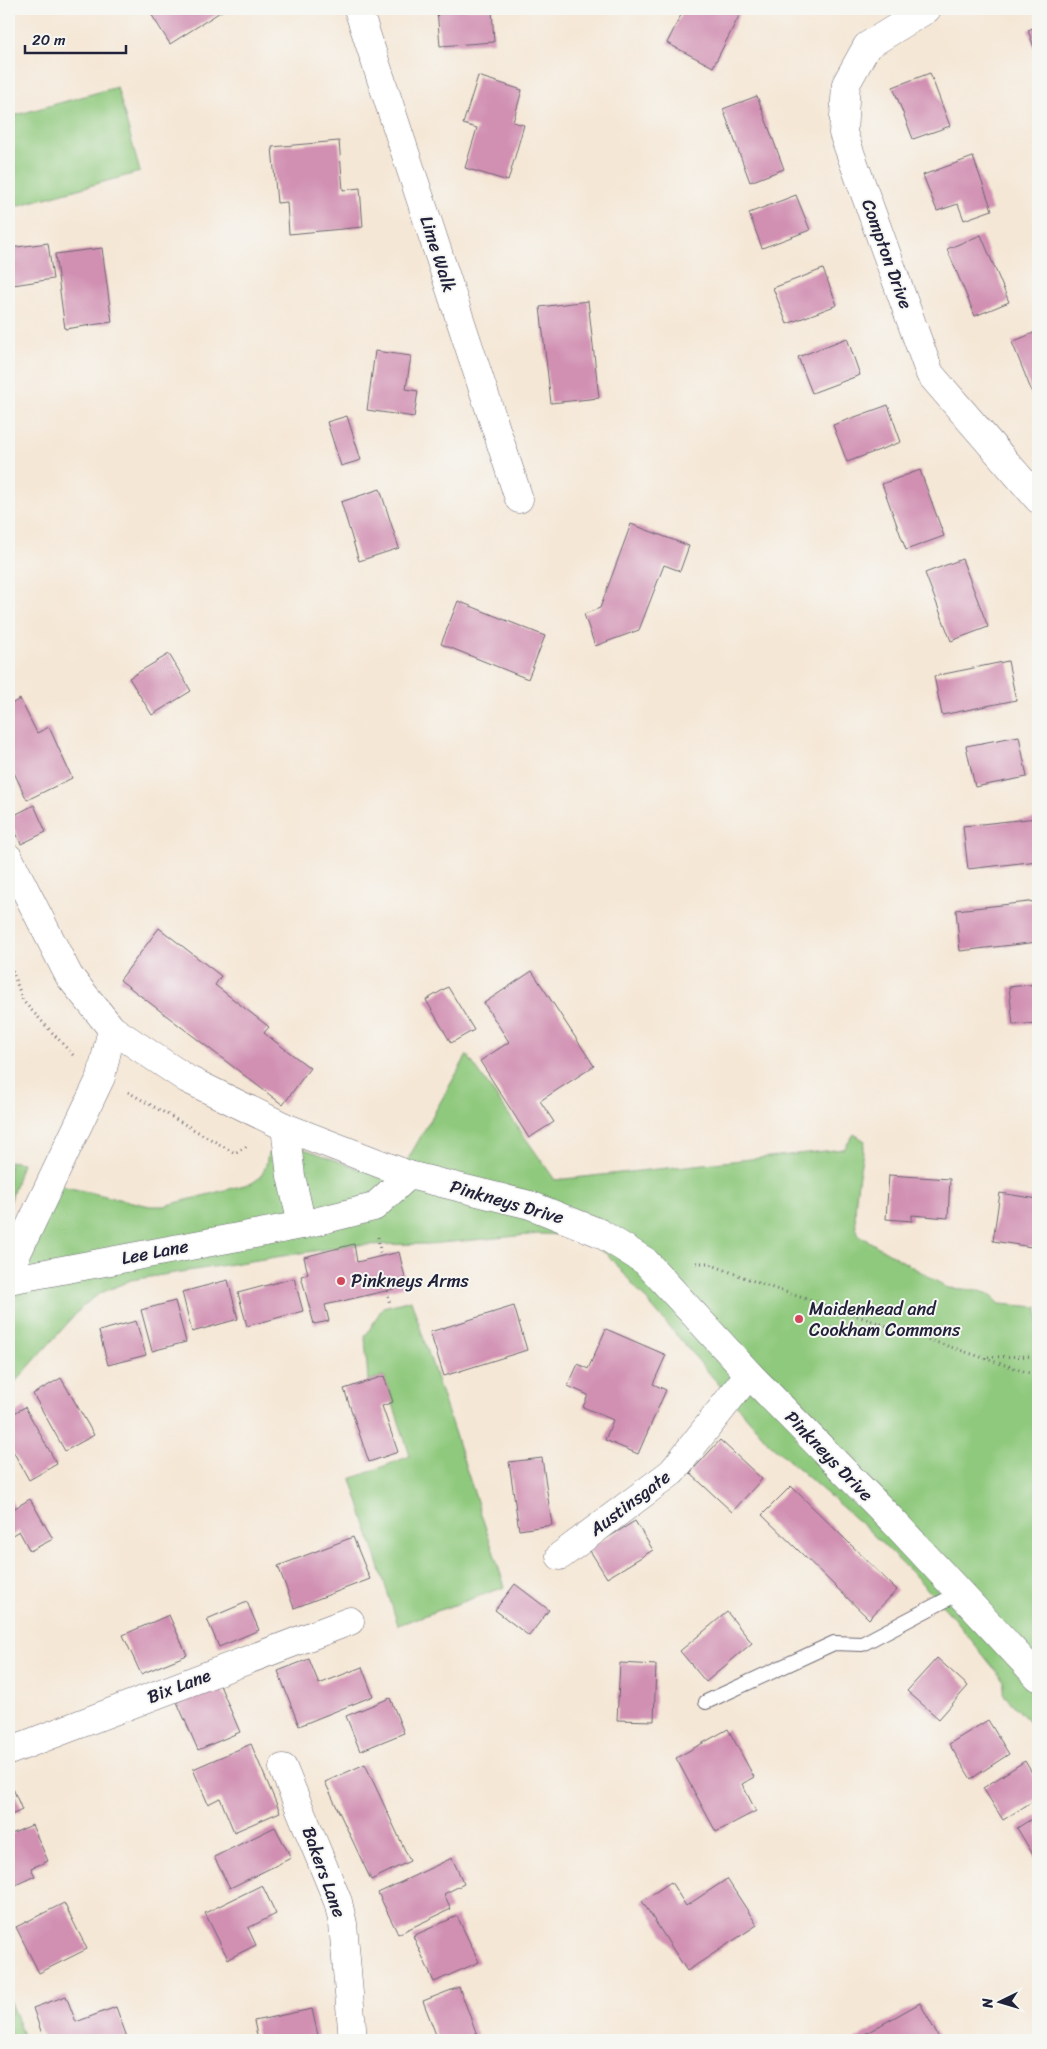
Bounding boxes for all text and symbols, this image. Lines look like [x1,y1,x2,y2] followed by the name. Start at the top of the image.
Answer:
[25,22,126,54] scale bar
[32,27,66,53] text: 20 m
[852,194,922,314] street label: Compton Drive
[411,212,465,296] street label: Lime Walk
[446,1170,568,1234] street label: Pinkneys Drive
[119,1230,191,1274] street label: Lee Lane
[351,1265,469,1297] place label: Pinkneys Arms
[335,1275,347,1287] marker: Pinkneys Arms
[809,1293,961,1346] place label: Maidenhead and Cookham Commons
[793,1313,805,1325] marker: Maidenhead and Cookham Commons
[777,1403,881,1509] street label: Pinkneys Drive
[582,1462,678,1545] street label: Austinsgate
[142,1659,216,1713] street label: Bix Lane
[293,1822,355,1922] street label: Bakers Lane
[974,1976,1024,2026] north arrow
[975,1997,1001,2010] text: N

